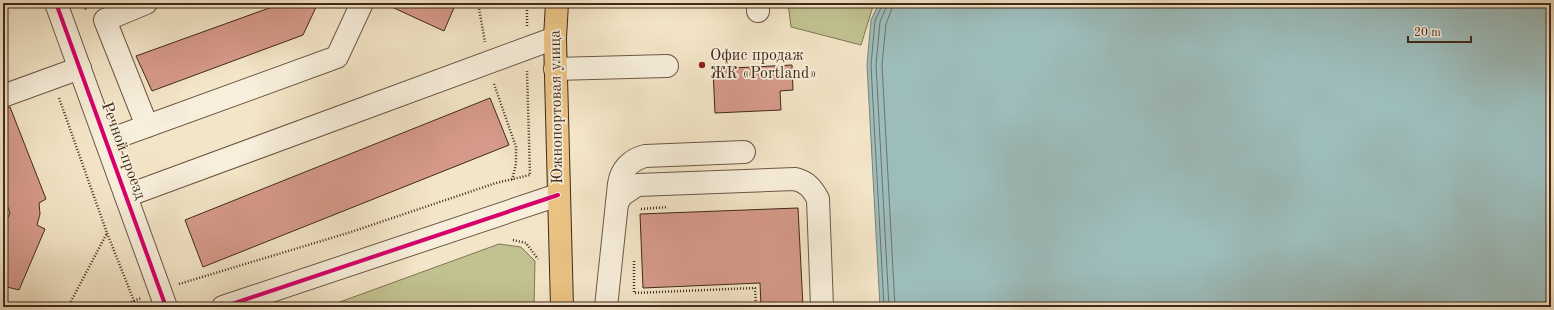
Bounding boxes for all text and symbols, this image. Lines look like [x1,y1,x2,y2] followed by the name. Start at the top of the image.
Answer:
[1408,18,1471,44] scale bar
[1414,27,1441,39] text: 20 m
[548,30,566,184] street label: Южнопортовая улица
[710,48,817,82] place label: Офис продаж ЖК «Portland»
[697,60,707,70] marker: Офис продаж ЖК «Portland»
[98,100,148,202] street label: Речной проезд

